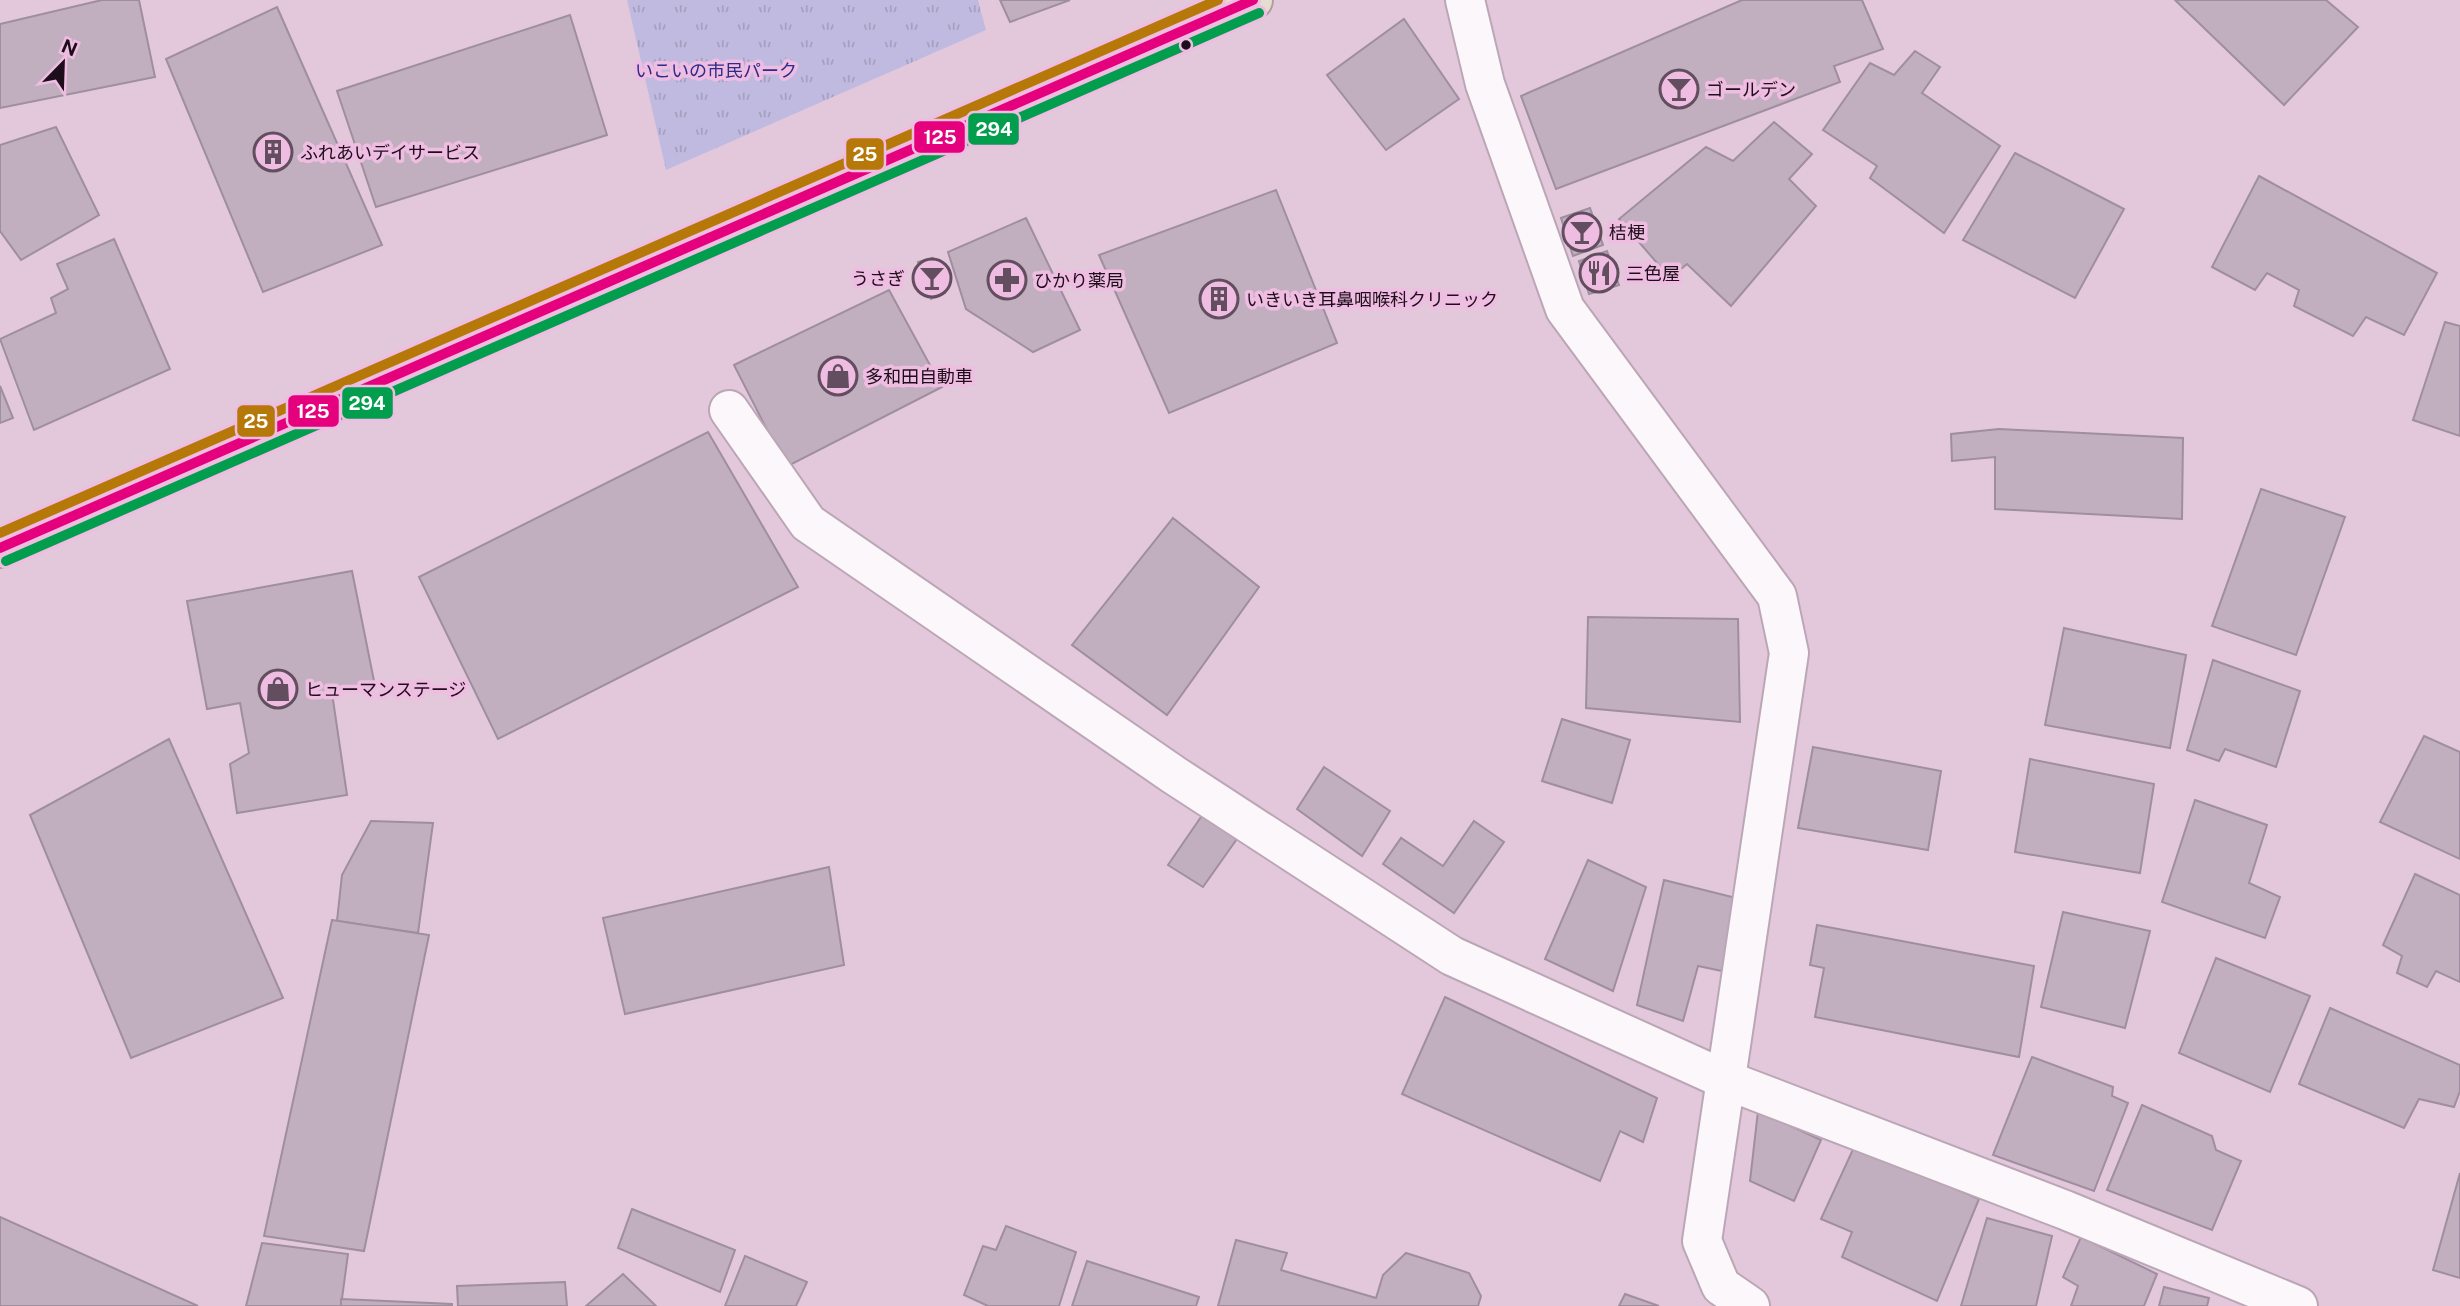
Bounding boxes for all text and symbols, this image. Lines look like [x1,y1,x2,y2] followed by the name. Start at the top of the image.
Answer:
[28,28,98,98] north arrow
[59,34,81,60] text: N
[1179,38,1193,52] unlabelled marker
[635,60,797,81] park label: いこいの市民パーク
[1658,68,1700,110] bar icon: ゴールデン
[1706,79,1796,100] place label: ゴールデン
[967,112,1020,146] line badge: 294
[976,118,1013,140] text: 294
[913,120,966,154] line badge: 125
[923,126,957,148] text: 125
[252,131,294,173] building icon: ふれあいデイサービス
[845,137,885,171] line badge: 25
[300,142,480,163] place label: ふれあいデイサービス
[853,143,877,165] text: 25
[1561,211,1603,253] bar icon: 桔梗
[1609,222,1645,243] place label: 桔梗
[1578,252,1620,294] restaurant icon: 三色屋
[911,257,953,299] bar icon: うさぎ
[986,259,1028,301] pharmacy icon: ひかり薬局
[1626,263,1680,284] place label: 三色屋
[851,268,905,289] place label: うさぎ
[1034,270,1124,291] place label: ひかり薬局
[1198,278,1240,320] building icon: いきいき耳鼻咽喉科クリニック
[1246,289,1498,310] place label: いきいき耳鼻咽喉科クリニック
[817,355,859,397] shop icon: 多和田自動車
[865,366,973,387] place label: 多和田自動車
[341,386,394,420] line badge: 294
[349,392,386,414] text: 294
[287,394,340,428] line badge: 125
[296,400,330,422] text: 125
[236,404,276,438] line badge: 25
[244,410,268,432] text: 25
[257,668,299,710] shop icon: ヒューマンステージ
[305,679,466,700] place label: ヒューマンステージ

